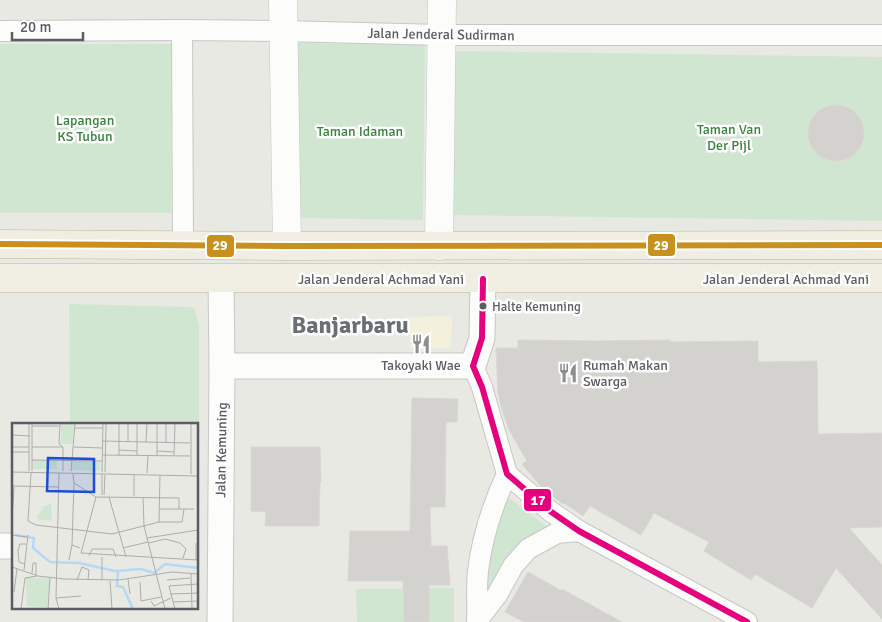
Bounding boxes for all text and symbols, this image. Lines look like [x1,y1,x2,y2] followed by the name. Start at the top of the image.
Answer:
[12,10,84,42] scale bar
[20,18,51,36] text: 20 m
[367,25,515,44] street label: Jalan Jenderal Sudirman
[56,112,114,145] park label: Lapangan KS Tubun
[697,121,761,154] park label: Taman Van Der Pijl
[317,123,403,140] park label: Taman Idaman
[647,233,676,257] line badge: 29
[206,234,235,258] line badge: 29
[212,237,228,254] text: 29
[653,237,669,254] text: 29
[298,271,464,288] street label: Jalan Jenderal Achmad Yani
[703,271,869,288] street label: Jalan Jenderal Achmad Yani
[492,299,581,315] place label: Halte Kemuning
[478,301,488,311] marker: Halte Kemuning
[291,310,409,340] district label: Banjarbaru
[410,333,432,355] restaurant icon: Takoyaki Wae
[381,357,461,374] place label: Takoyaki Wae
[583,357,668,390] place label: Rumah Makan Swarga
[557,362,579,384] restaurant icon: Rumah Makan Swarga
[212,402,231,498] street label: Jalan Kemuning
[12,423,199,610] inset map
[523,488,552,512] line badge: 17
[530,492,546,509] text: 17

